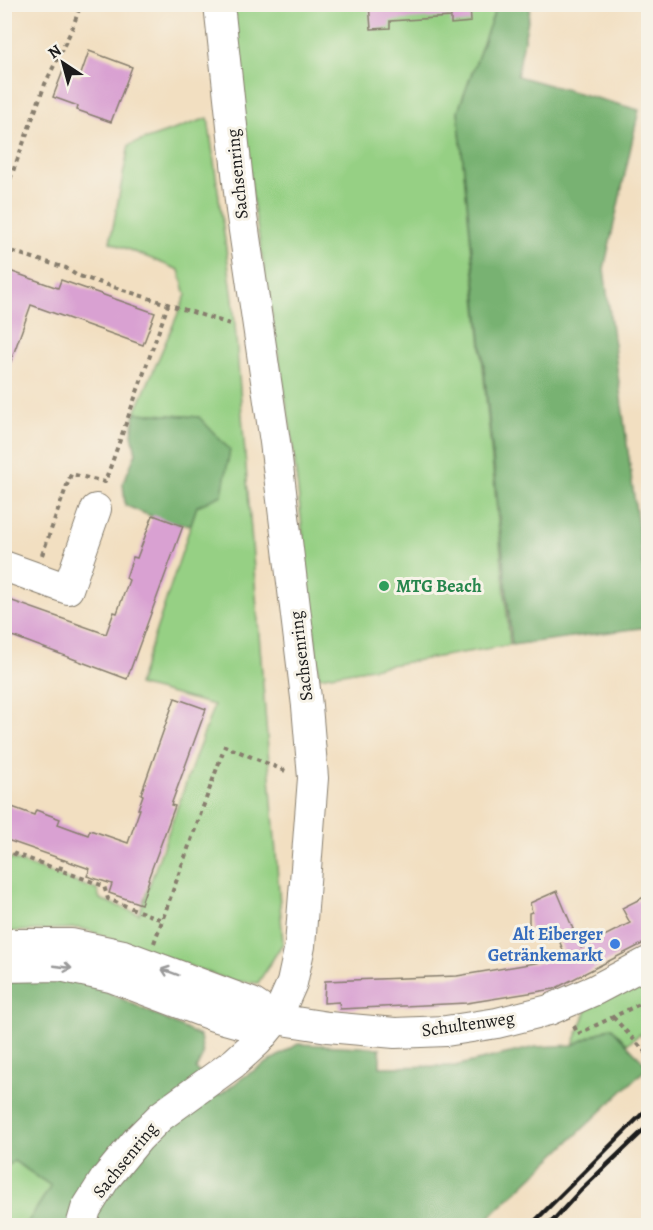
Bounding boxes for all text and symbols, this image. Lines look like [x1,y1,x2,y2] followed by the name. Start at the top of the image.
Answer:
[33,33,93,93] north arrow
[44,39,66,64] text: N
[220,128,254,220] street label: Sachsenring
[396,574,482,598] place label: MTG Beach
[377,579,391,593] marker: MTG Beach
[284,609,318,703] street label: Sachsenring
[488,922,604,967] place label: Alt Eiberger Getränkemarkt
[608,937,622,951] marker: Alt Eiberger Getränkemarkt
[52,962,72,973] one-way arrow
[161,965,179,976] one-way arrow
[420,1006,516,1042] street label: Schultenweg
[87,1117,163,1203] street label: Sachsenring

